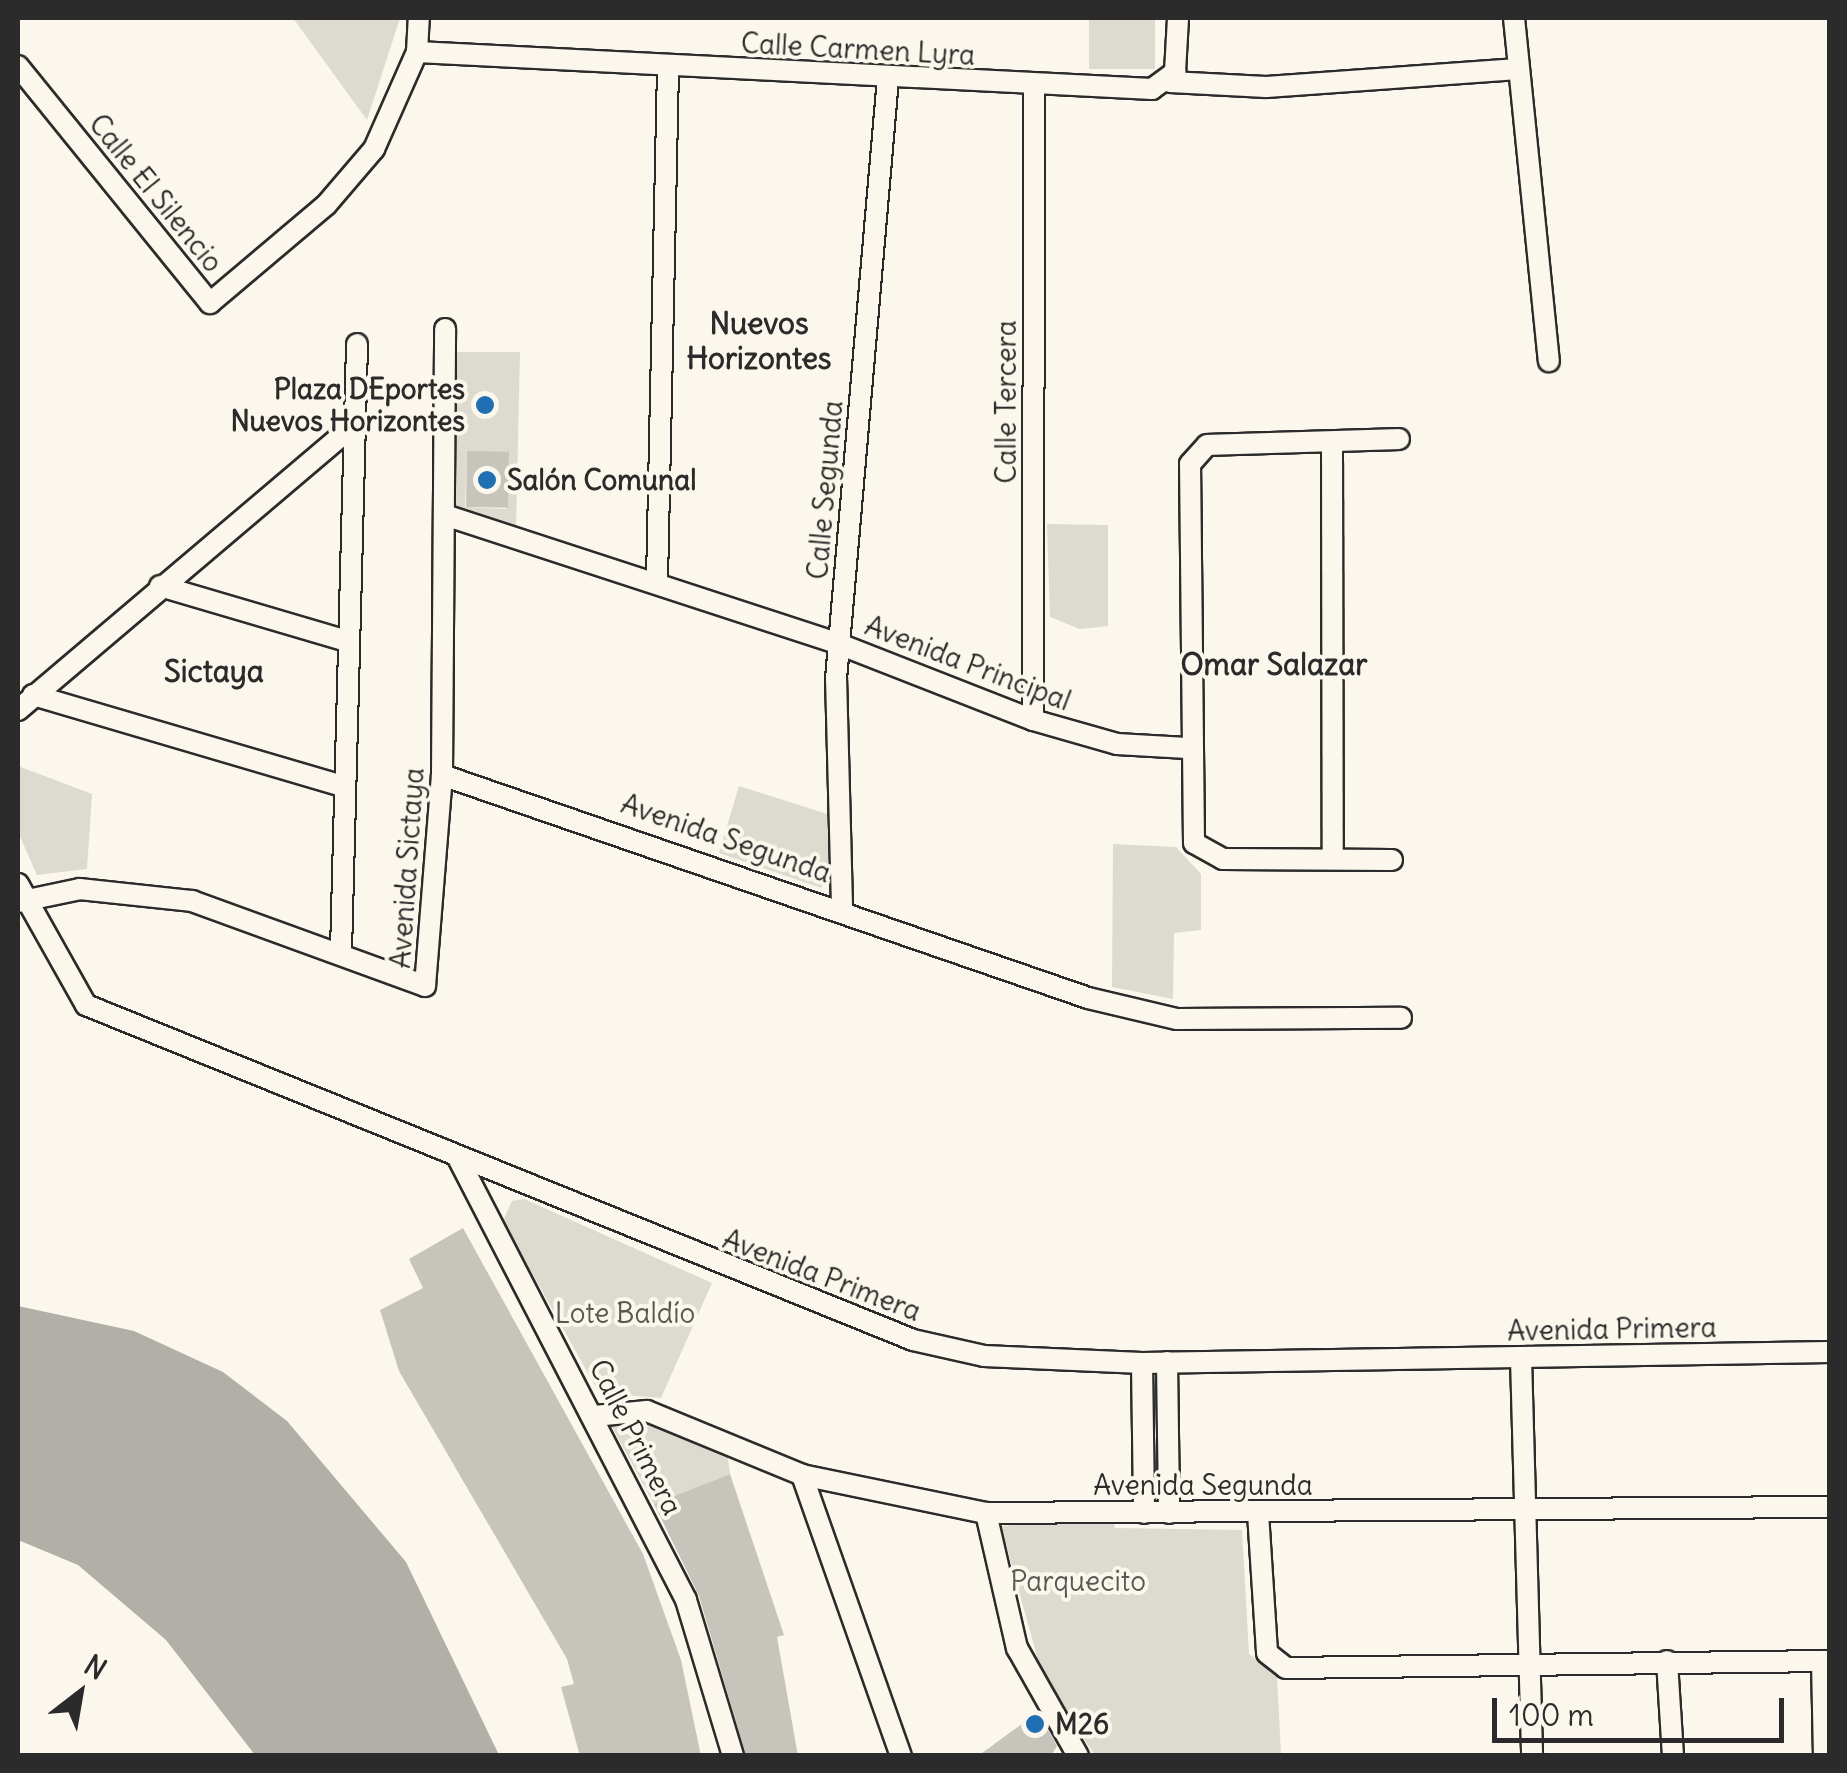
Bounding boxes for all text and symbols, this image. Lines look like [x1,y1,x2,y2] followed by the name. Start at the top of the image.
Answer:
[740,26,976,72] street label: Calle Carmen Lyra
[82,107,230,279] street label: Calle El Silencio
[686,305,832,376] district label: Nuevos Horizontes
[989,320,1023,484] street label: Calle Tercera
[230,372,465,438] place label: Plaza DEportes Nuevos Horizontes
[474,394,496,416] marker: Plaza DEportes Nuevos Horizontes
[800,399,850,581] street label: Calle Segunda
[507,463,697,497] place label: Salón Comunal
[476,469,498,491] marker: Salón Comunal
[860,608,1076,718] street label: Avenida Principal
[1180,646,1368,682] district label: Omar Salazar
[164,653,264,689] district label: Sictaya
[383,766,431,970] street label: Avenida Sictaya
[617,786,835,890] street label: Avenida Segunda
[718,1222,926,1328] street label: Avenida Primera
[555,1296,695,1330] park label: Lote Baldío
[1507,1310,1717,1348] street label: Avenida Primera
[582,1354,690,1520] street label: Calle Primera
[1093,1468,1313,1502] street label: Avenida Segunda
[1010,1564,1146,1598] park label: Parquecito
[30,1643,130,1743] north arrow
[78,1647,113,1688] text: N
[1497,1678,1790,1740] scale bar
[1509,1696,1594,1734] text: 100 m
[1055,1707,1109,1741] place label: M26
[1024,1713,1046,1735] marker: M26

